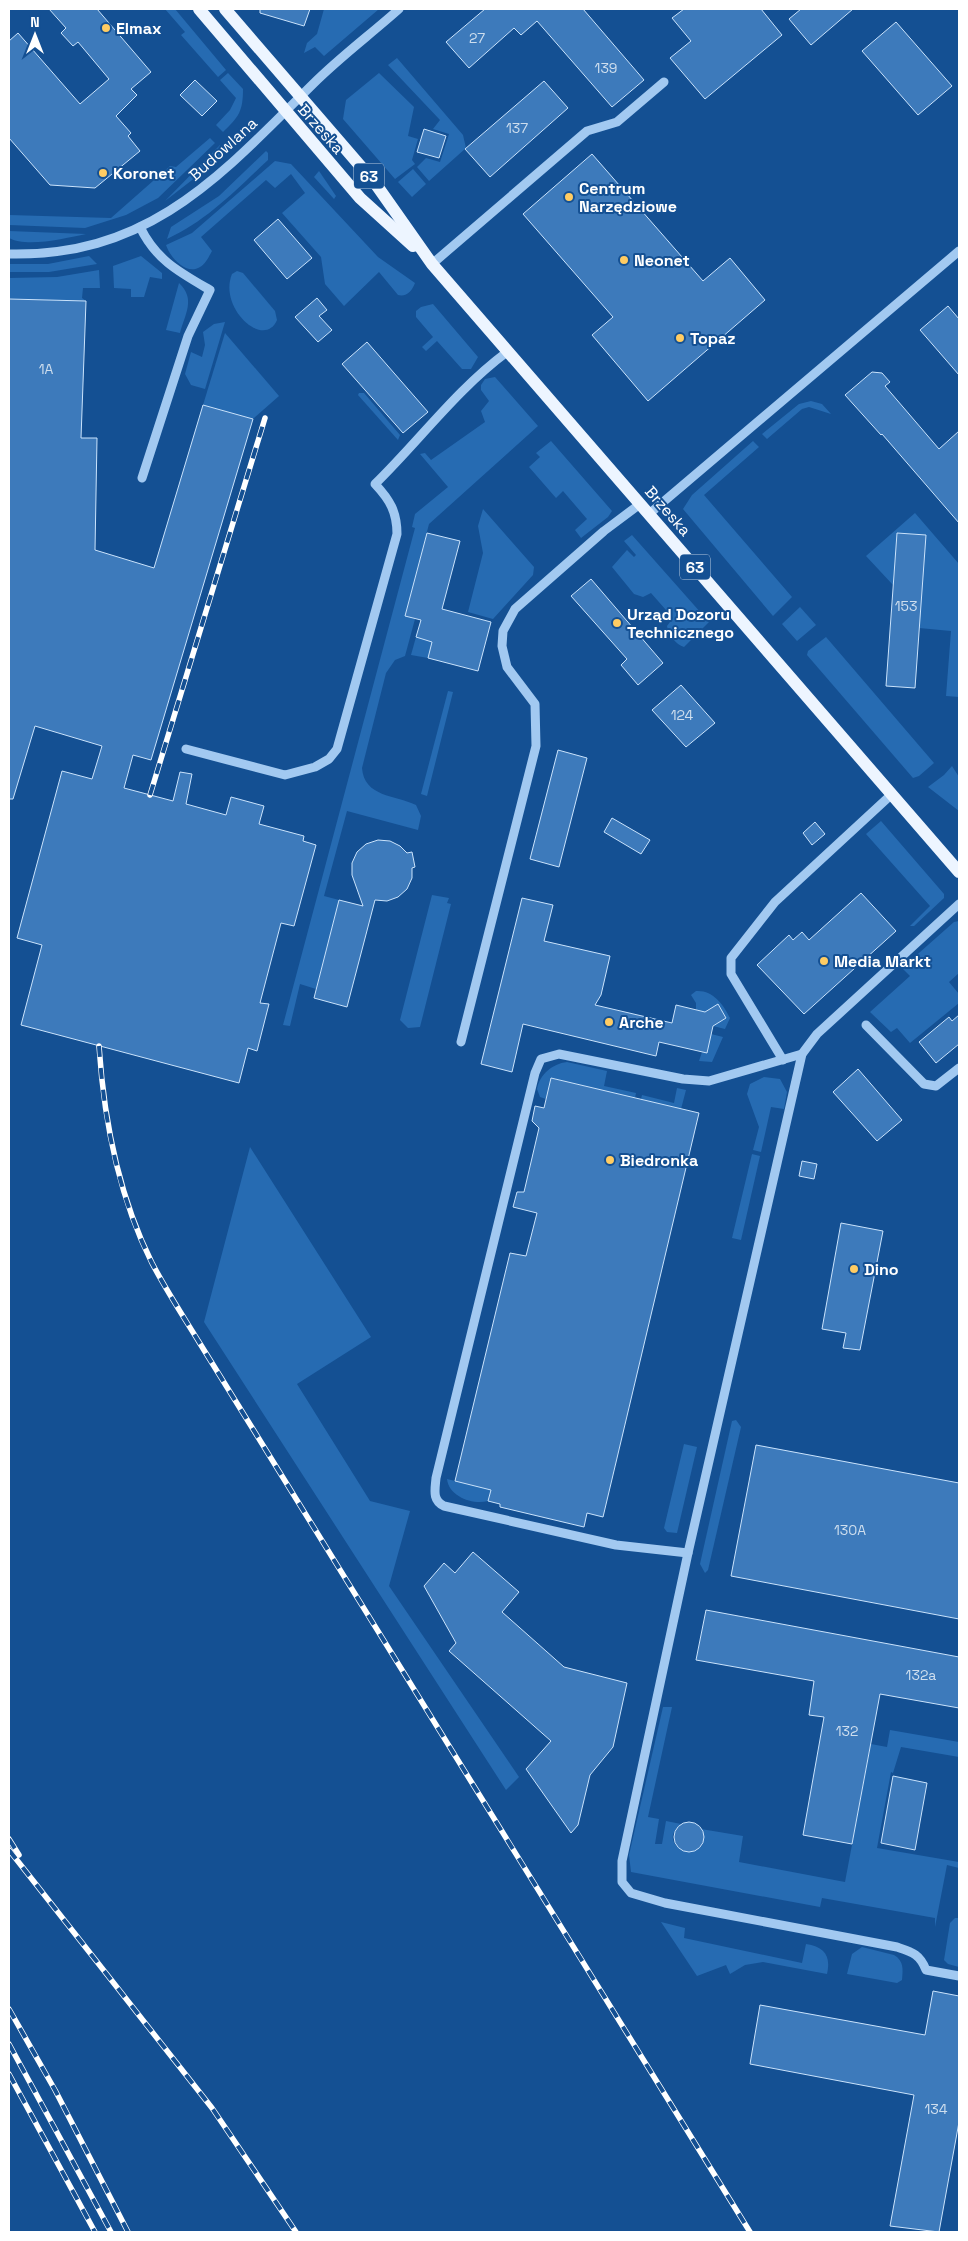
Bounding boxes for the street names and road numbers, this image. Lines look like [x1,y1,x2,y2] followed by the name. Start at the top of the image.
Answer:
[293,99,349,159] street label: Brzeska
[184,113,262,185] street label: Budowlana
[354,164,384,188] road number: 63
[640,481,696,541] street label: Brzeska
[680,554,710,580] road number: 63

